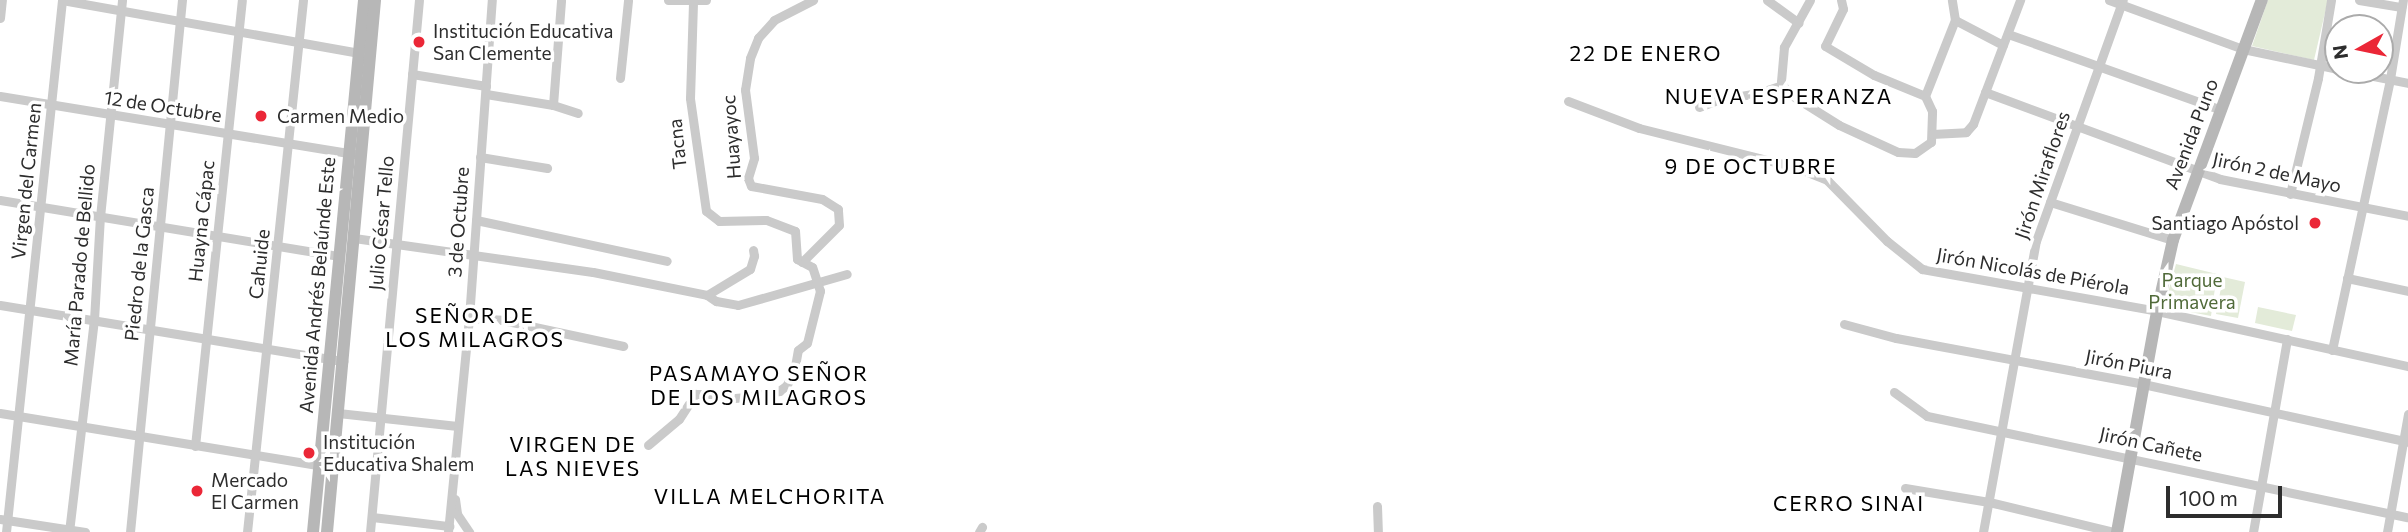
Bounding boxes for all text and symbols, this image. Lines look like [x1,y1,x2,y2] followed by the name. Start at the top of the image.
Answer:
[2324,14,2394,84] north arrow
[433,20,613,64] place label: Institución Educativa San Clemente
[411,34,427,50] marker: Institución Educativa San Clemente
[1571,40,1721,66] district label: 22 DE ENERO
[2327,43,2352,61] text: N
[2159,75,2223,193] street label: Avenida Puno
[1667,83,1891,109] district label: NUEVA ESPERANZA
[103,85,223,127] street label: 12 de Octubre
[717,94,745,180] street label: Huayayoc
[6,101,46,261] street label: Virgen del Carmen
[277,105,404,127] place label: Carmen Medio
[251,106,271,126] marker: Carmen Medio
[2009,108,2075,242] street label: Jirón Miraflores
[663,118,691,170] street label: Tacna
[2211,147,2343,197] street label: Jirón 2 de Mayo
[1666,153,1836,179] district label: 9 DE OCTUBRE
[364,155,398,291] street label: Julio César Tello
[294,156,340,414] street label: Avenida Andrés Belaúnde Este
[183,159,219,283] street label: Huayna Cápac
[59,163,99,367] street label: María Parado de Bellido
[443,166,473,278] street label: 3 de Octubre
[120,186,158,342] street label: Piedro de la Gasca
[2151,212,2299,234] place label: Santiago Apóstol
[2305,213,2325,233] marker: Santiago Apóstol
[244,228,274,300] street label: Cahuide
[1935,243,2131,299] street label: Jirón Nicolás de Piérola
[2148,269,2236,313] park label: Parque Primavera
[387,302,563,352] district label: SEÑOR DE LOS MILAGROS
[2083,344,2175,384] street label: Jirón Piura
[651,360,867,410] district label: PASAMAYO SEÑOR DE LOS MILAGROS
[2097,422,2205,466] street label: Jirón Cañete
[323,431,474,475] place label: Institución Educativa Shalem
[506,431,640,481] district label: VIRGEN DE LAS NIEVES
[301,445,317,461] marker: Institución Educativa Shalem
[211,469,299,513] place label: Mercado El Carmen
[2170,472,2286,516] scale bar
[189,483,205,499] marker: Mercado El Carmen
[656,483,884,509] district label: VILLA MELCHORITA
[2179,485,2238,510] text: 100 m
[1774,490,1924,516] district label: CERRO SINAI

